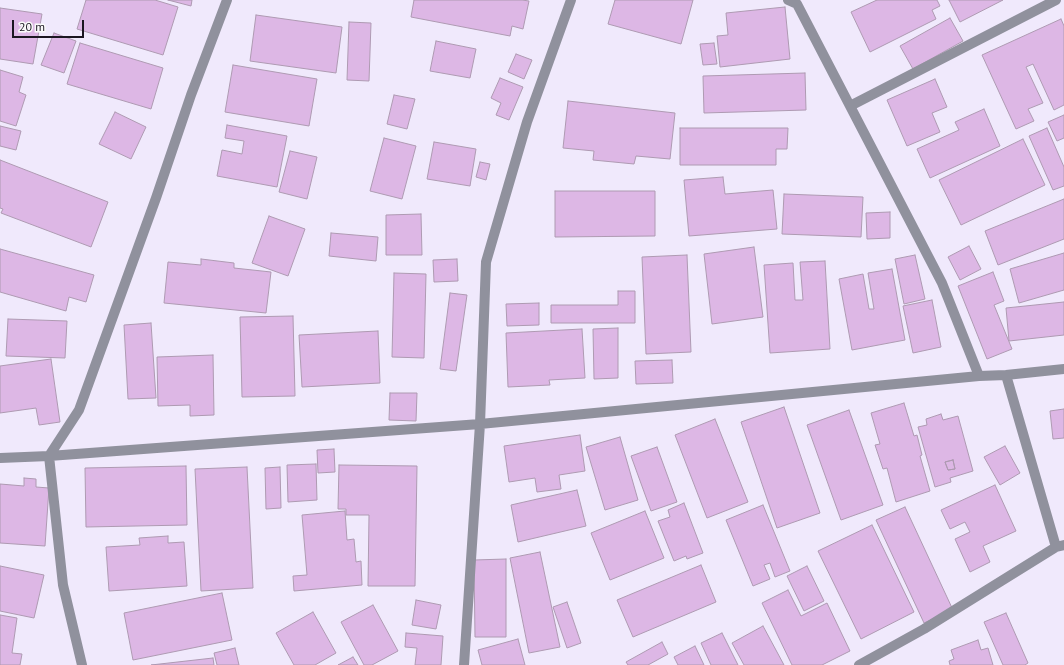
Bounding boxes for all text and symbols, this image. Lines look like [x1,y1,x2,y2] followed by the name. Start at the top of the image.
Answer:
[14,12,86,38] scale bar
[19,19,45,34] text: 20 m

